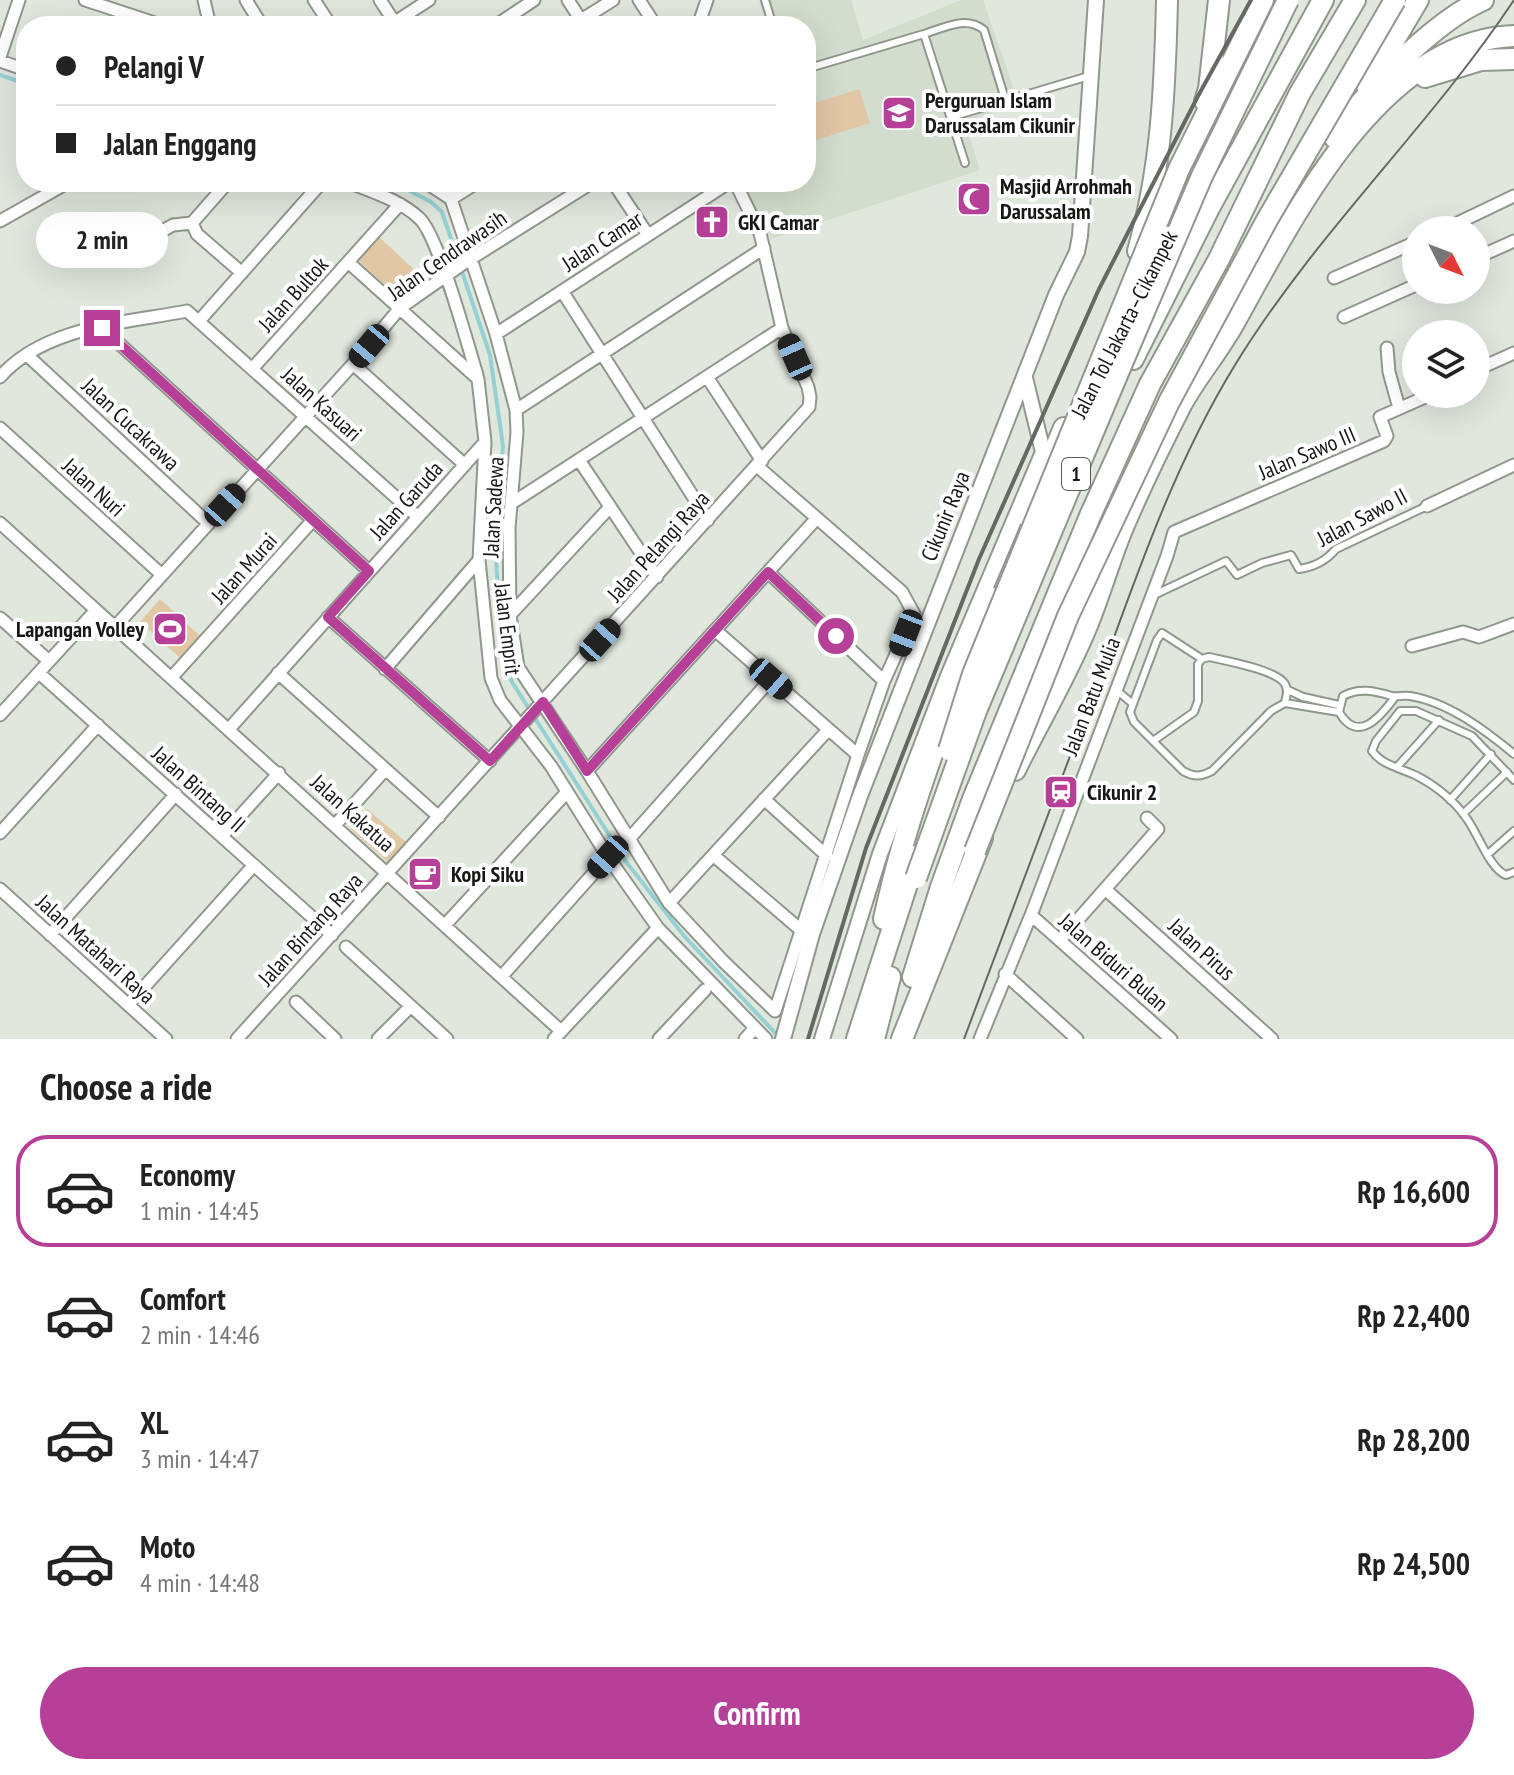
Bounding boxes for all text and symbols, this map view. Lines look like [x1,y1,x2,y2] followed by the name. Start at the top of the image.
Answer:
[104,47,204,86] text: Pelangi V
[925,86,1076,139] place label: Perguruan Islam Darussalam Cikunir
[880,94,918,132] school or university icon: Perguruan Islam Darussalam Cikunir
[104,124,256,163] text: Jalan Enggang
[1000,172,1132,225] place label: Masjid Arrohmah Darussalam
[955,180,993,218] mosque icon: Masjid Arrohmah Darussalam
[693,203,731,241] church icon: GKI Camar
[381,204,512,307] street label: Jalan Cendrawasih
[556,205,647,278] street label: Jalan Camar
[738,208,820,236] place label: GKI Camar
[36,212,168,268] callout: 2 min
[1402,216,1490,304] north arrow
[1402,216,1490,408] map controls
[76,223,128,256] text: 2 min
[1064,225,1184,423] street label: Jalan Tol Jakarta–Cikampek
[251,250,334,338] street label: Jalan Bultok
[84,310,120,346] route end
[344,320,394,372] car
[1402,320,1490,408] button: layers
[774,330,816,384] car
[275,360,368,447] street label: Jalan Kasuari
[76,371,186,476] street label: Jalan Cucakrawa
[1253,420,1360,486] street label: Jalan Sawo III
[56,451,131,522] street label: Jalan Nuri
[363,455,448,546] street label: Jalan Garuda
[476,456,510,559] street label: Jalan Sadewa
[1062,458,1090,490] road number: 1
[914,467,976,565] street label: Cikunir Raya
[200,479,250,531] car
[1311,482,1412,553] street label: Jalan Sawo II
[600,485,715,608] street label: Jalan Pelangi Raya
[204,527,283,610] street label: Jalan Murai
[488,580,528,677] street label: Jalan Emprit
[886,606,926,660] car
[151,610,189,648] sports icon: Lapangan Volley
[575,614,625,666] car
[16,615,145,643] place label: Lapangan Volley
[818,618,854,654] route start
[1055,633,1126,760] street label: Jalan Batu Mulia
[745,654,797,704] car
[146,739,251,838] street label: Jalan Bintang II
[305,767,401,858] street label: Jalan Kakatua
[1042,773,1080,811] station icon: Cikunir 2
[1087,778,1157,806] place label: Cikunir 2
[583,831,633,883] car
[406,855,444,893] cafe icon: Kopi Siku
[451,860,524,888] place label: Kopi Siku
[251,867,368,992] street label: Jalan Bintang Raya
[30,888,161,1010] street label: Jalan Matahari Raya
[1053,906,1174,1017] street label: Jalan Biduri Bulan
[1162,911,1241,986] street label: Jalan Pirus
[40,1063,212,1110] text: Choose a ride
[44,1155,116,1227] icon: car
[140,1155,235,1194] text: Economy
[1357,1172,1470,1211] text: Rp 16,600
[140,1194,260,1227] text: 1 min · 14:45
[44,1279,116,1351] icon: car
[140,1279,226,1318] text: Comfort
[1357,1296,1470,1335] text: Rp 22,400
[140,1318,260,1351] text: 2 min · 14:46
[44,1403,116,1475] icon: car
[140,1403,169,1442] text: XL
[1357,1420,1470,1459] text: Rp 28,200
[140,1442,260,1475] text: 3 min · 14:47
[44,1527,116,1599] icon: car
[140,1527,195,1566] text: Moto
[1357,1544,1470,1583] text: Rp 24,500
[140,1566,260,1599] text: 4 min · 14:48
[40,1667,1474,1759] button: Confirm

